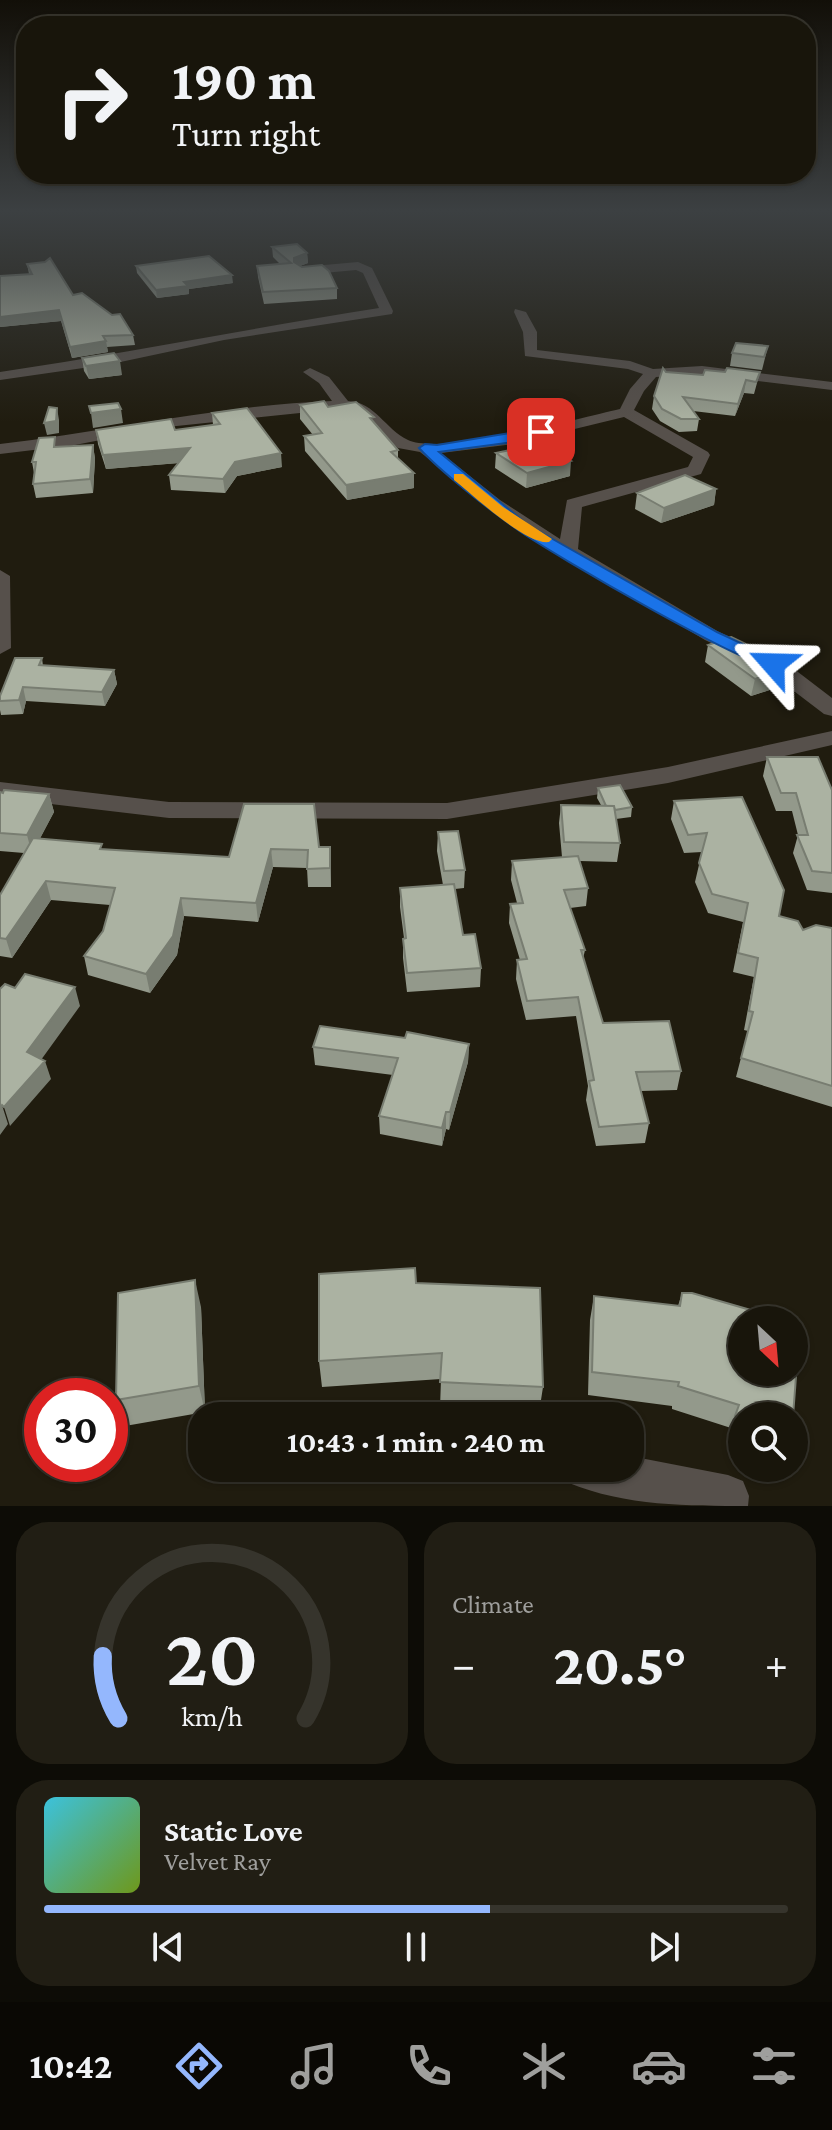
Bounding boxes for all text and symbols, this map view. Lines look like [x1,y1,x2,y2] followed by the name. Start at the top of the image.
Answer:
[40,48,144,152] icon: right
[172,49,316,111] text: 190 m
[172,114,320,154] text: Turn right
[507,398,575,466] pin
[519,410,563,454] icon: arrive
[731,622,815,706] position arrow
[728,1306,808,1386] north arrow
[728,1306,808,1482] map controls
[24,1378,128,1482] speed limit sign: 30
[728,1402,808,1482] button: search
[287,1425,545,1458] text: 10:43 · 1 min · 240 m
[452,1590,534,1619] text: Climate
[166,1610,258,1703] text: 20
[553,1630,687,1697] text: 20.5°
[452,1640,475,1688] text: −
[765,1640,788,1688] text: +
[181,1700,243,1732] text: km/h
[164,1814,303,1847] text: Static Love
[164,1847,271,1876] text: Velvet Ray
[146,1925,190,1969] icon: previous
[394,1925,438,1969] icon: pause
[642,1925,686,1969] icon: next
[171,2038,227,2094] icon: directions
[286,2038,342,2094] icon: music
[401,2038,457,2094] icon: phone
[516,2038,572,2094] icon: climate
[631,2038,687,2094] icon: car
[746,2038,802,2094] icon: filters
[30,2046,112,2086] text: 10:42

